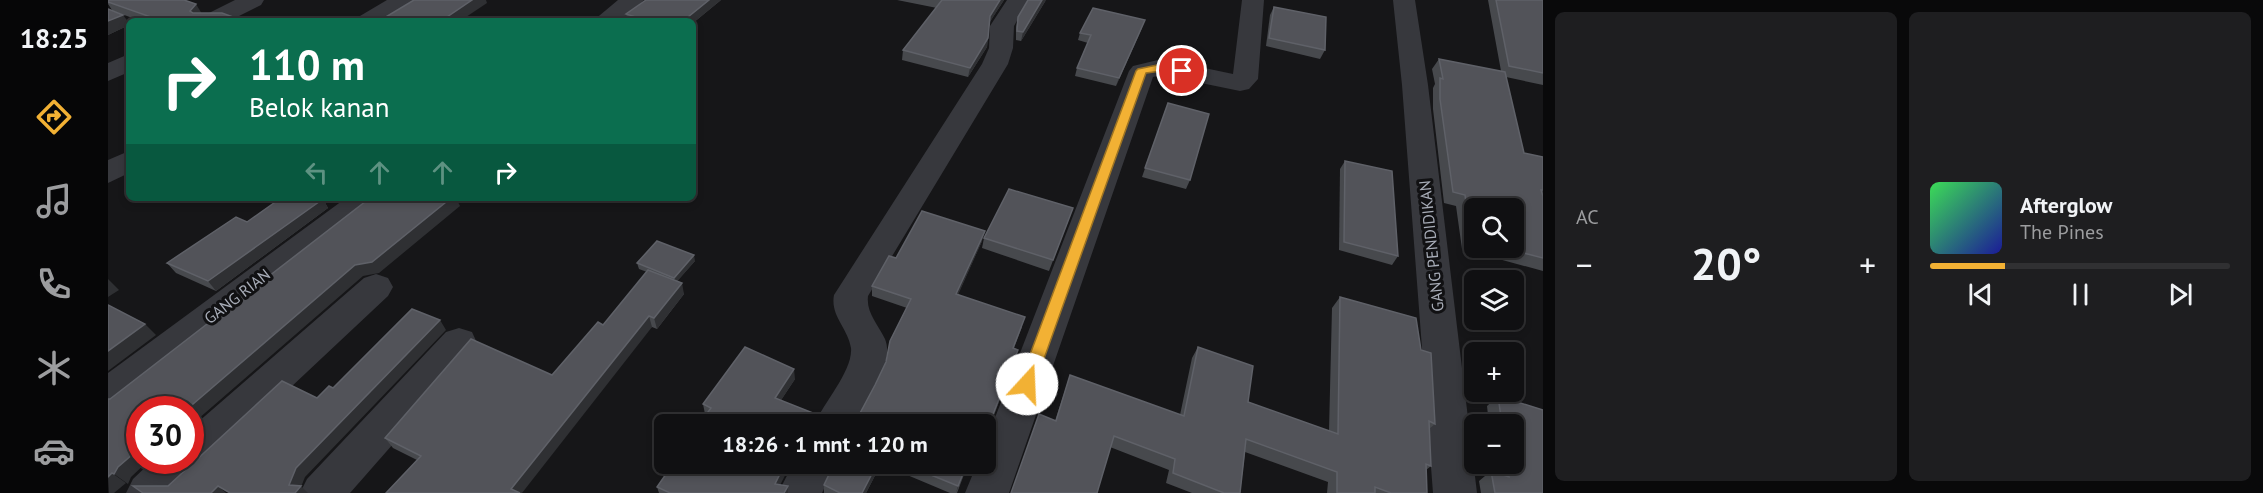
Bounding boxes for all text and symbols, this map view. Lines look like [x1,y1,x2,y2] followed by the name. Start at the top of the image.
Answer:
[20,21,88,55] text: 18:25
[249,37,365,92] text: 110 m
[150,42,228,120] icon: right
[1156,45,1207,96] pin
[1165,54,1198,87] icon: arrive
[249,90,389,124] text: Belok kanan
[33,96,75,138] icon: directions
[300,156,333,189] icon: left
[363,156,396,189] icon: ahead
[426,156,459,189] icon: ahead
[489,156,522,189] icon: right
[1414,179,1448,313] street label: GANG PENDIDIKAN
[33,180,75,222] icon: music
[2020,191,2112,219] text: Afterglow
[1464,198,1524,474] map controls
[1464,198,1524,258] button: search
[1576,204,1599,230] text: AC
[2020,219,2104,245] text: The Pines
[1691,234,1761,292] text: 20°
[1576,243,1593,286] text: −
[1859,243,1876,286] text: +
[33,263,75,305] icon: phone
[200,264,274,328] street label: GANG RIAN
[1464,270,1524,330] button: layers
[1964,278,1997,311] icon: previous
[2064,278,2097,311] icon: pause
[2164,278,2197,311] icon: next
[1464,342,1524,402] button: +
[33,347,75,389] icon: climate
[995,352,1059,416] position arrow
[126,396,204,474] speed limit sign: 30
[1464,414,1524,474] button: −
[33,430,75,472] icon: car
[722,430,928,458] text: 18:26 · 1 mnt · 120 m

